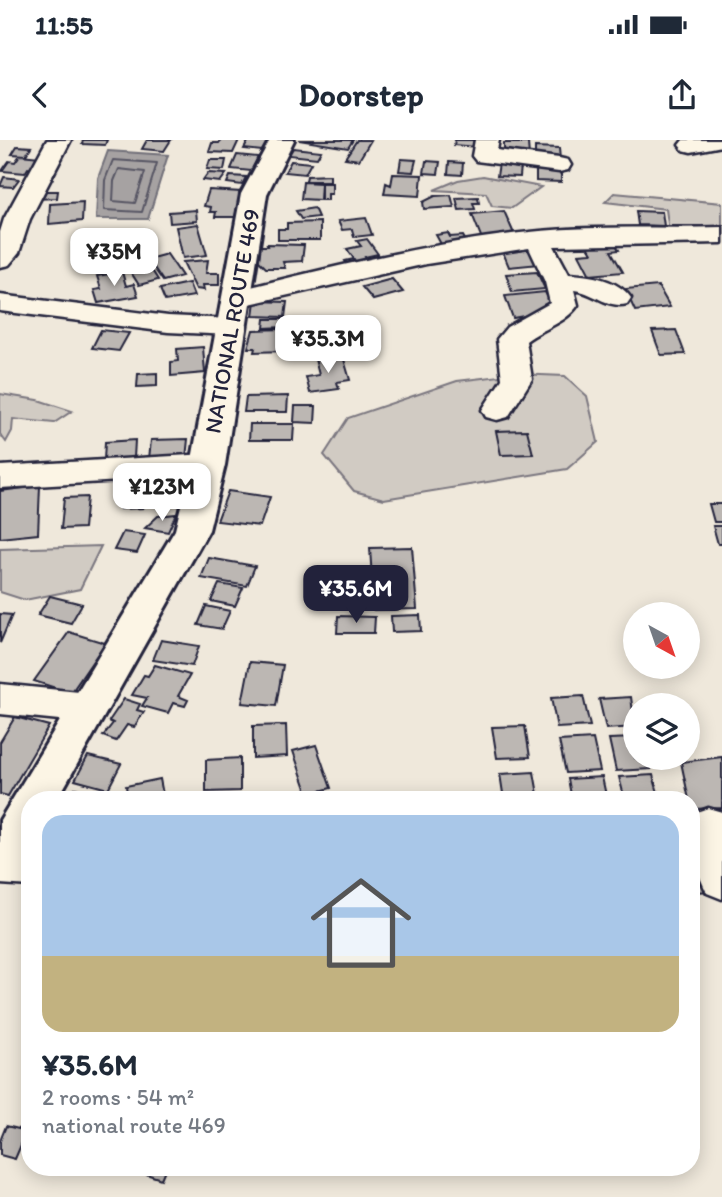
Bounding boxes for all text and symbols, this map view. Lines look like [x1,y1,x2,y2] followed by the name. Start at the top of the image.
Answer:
[35,9,93,41] text: 11:55
[21,76,59,114] icon: back
[298,76,424,114] text: Doorstep
[663,76,701,114] icon: share
[198,206,266,436] street label: NATIONAL ROUTE 469
[73,228,155,288] pin: ¥35M
[86,237,142,265] text: ¥35M
[271,316,385,375] pin: ¥35.3M
[291,324,365,352] text: ¥35.3M
[113,464,211,523] pin: ¥123M
[129,472,195,500] text: ¥123M
[299,566,413,625] pin: ¥35.6M
[319,574,393,602] text: ¥35.6M
[623,602,700,679] north arrow
[623,602,700,770] map controls
[623,693,700,770] button: layers
[298,860,424,986] icon: home
[42,1046,138,1083] text: ¥35.6M
[42,1083,194,1111] text: 2 rooms · 54 m²
[42,1111,226,1139] text: national route 469

